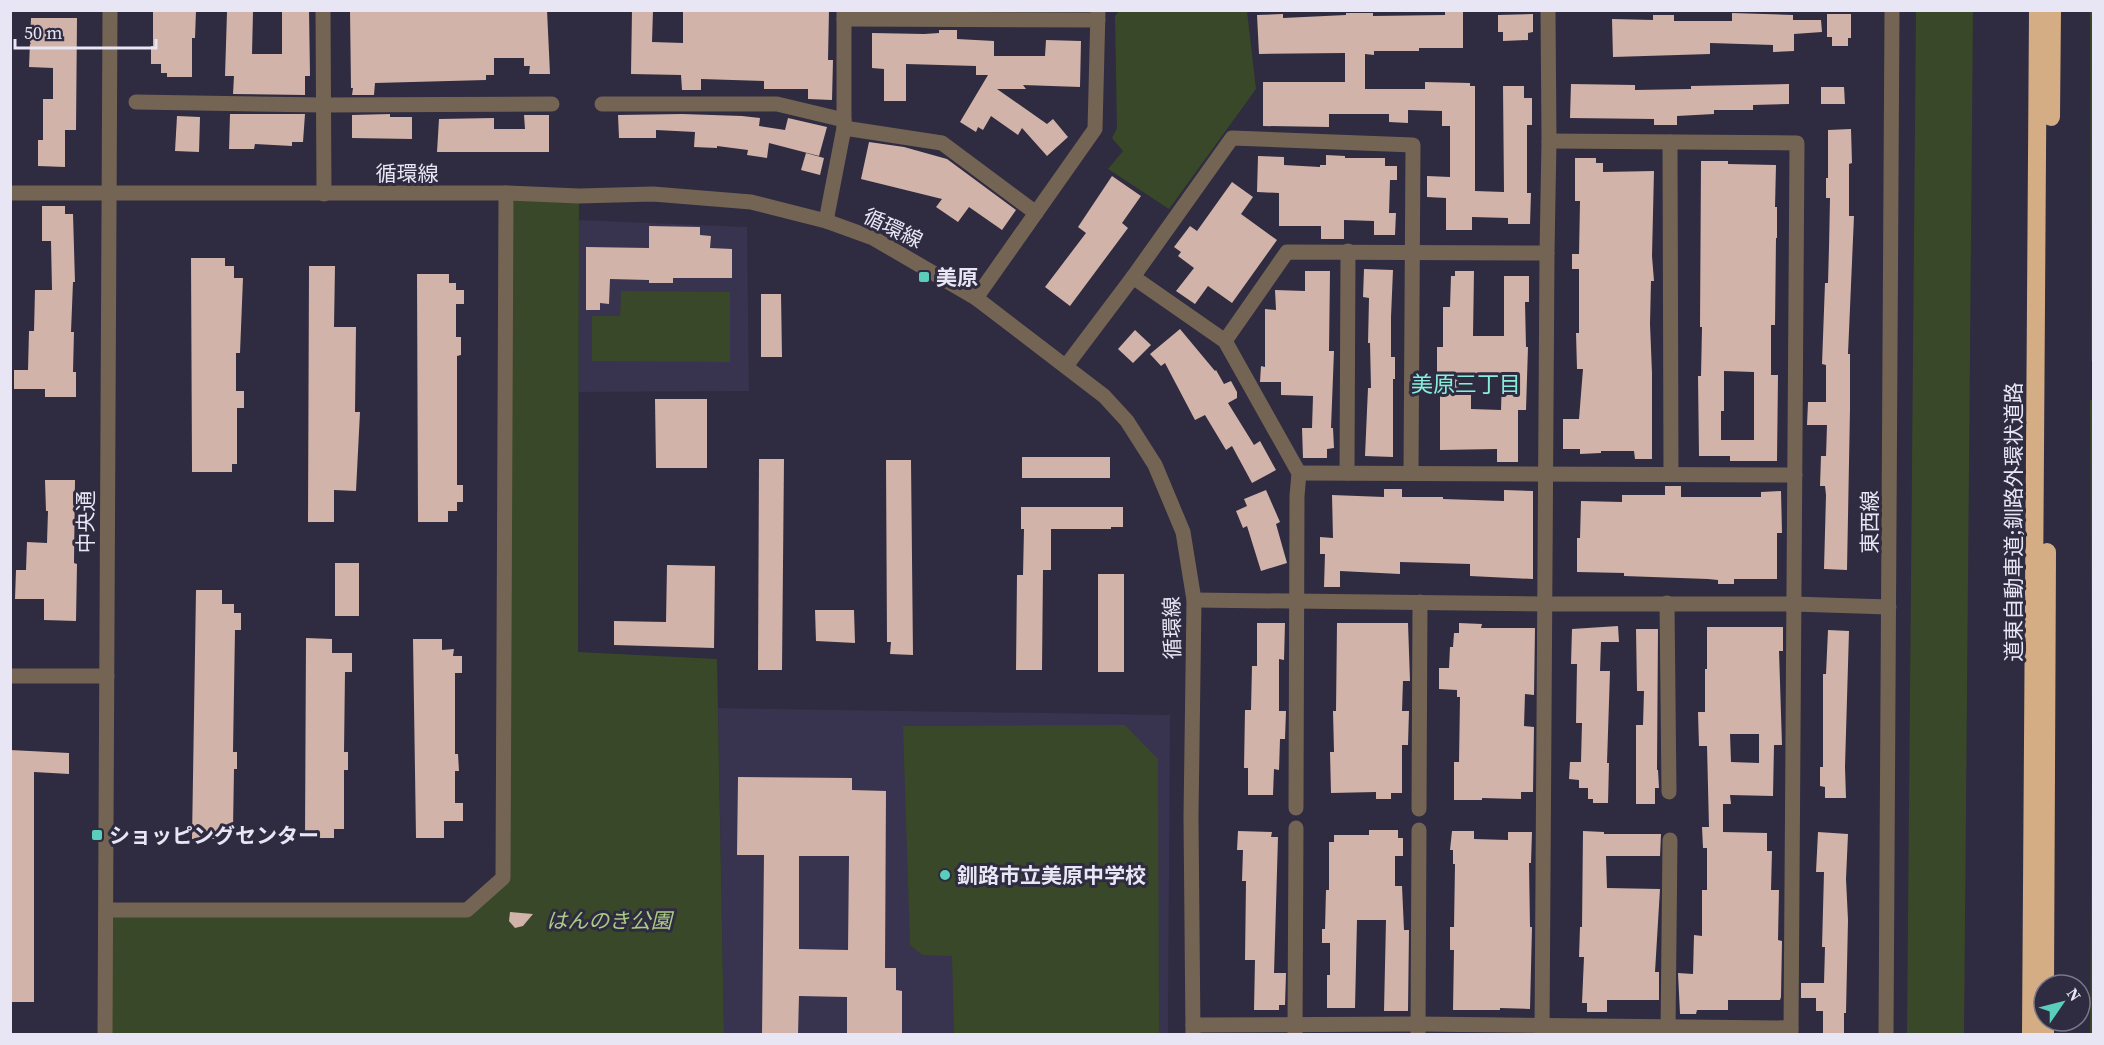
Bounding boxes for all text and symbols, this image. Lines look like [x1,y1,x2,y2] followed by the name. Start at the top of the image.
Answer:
[15,12,156,50] scale bar
[24,20,62,45] text: 50 m
[376,159,439,188] street label: 循環線
[858,201,928,255] street label: 循環線
[936,263,978,292] place label: 美原
[917,270,931,284] marker: 美原
[1411,369,1521,399] district label: 美原三丁目
[1999,382,2028,662] street label: 道東自動車道;釧路外環状道路
[71,491,100,554] street label: 中央通
[1855,491,1884,554] street label: 東西線
[1157,596,1187,660] street label: 循環線
[109,821,319,850] place label: ショッピングセンター
[90,828,104,842] marker: ショッピングセンター
[957,861,1146,890] place label: 釧路市立美原中学校
[938,868,952,882] marker: 釧路市立美原中学校
[546,906,675,935] park label: はんのき公園
[2032,973,2092,1033] north arrow
[2062,983,2087,1006] text: N

